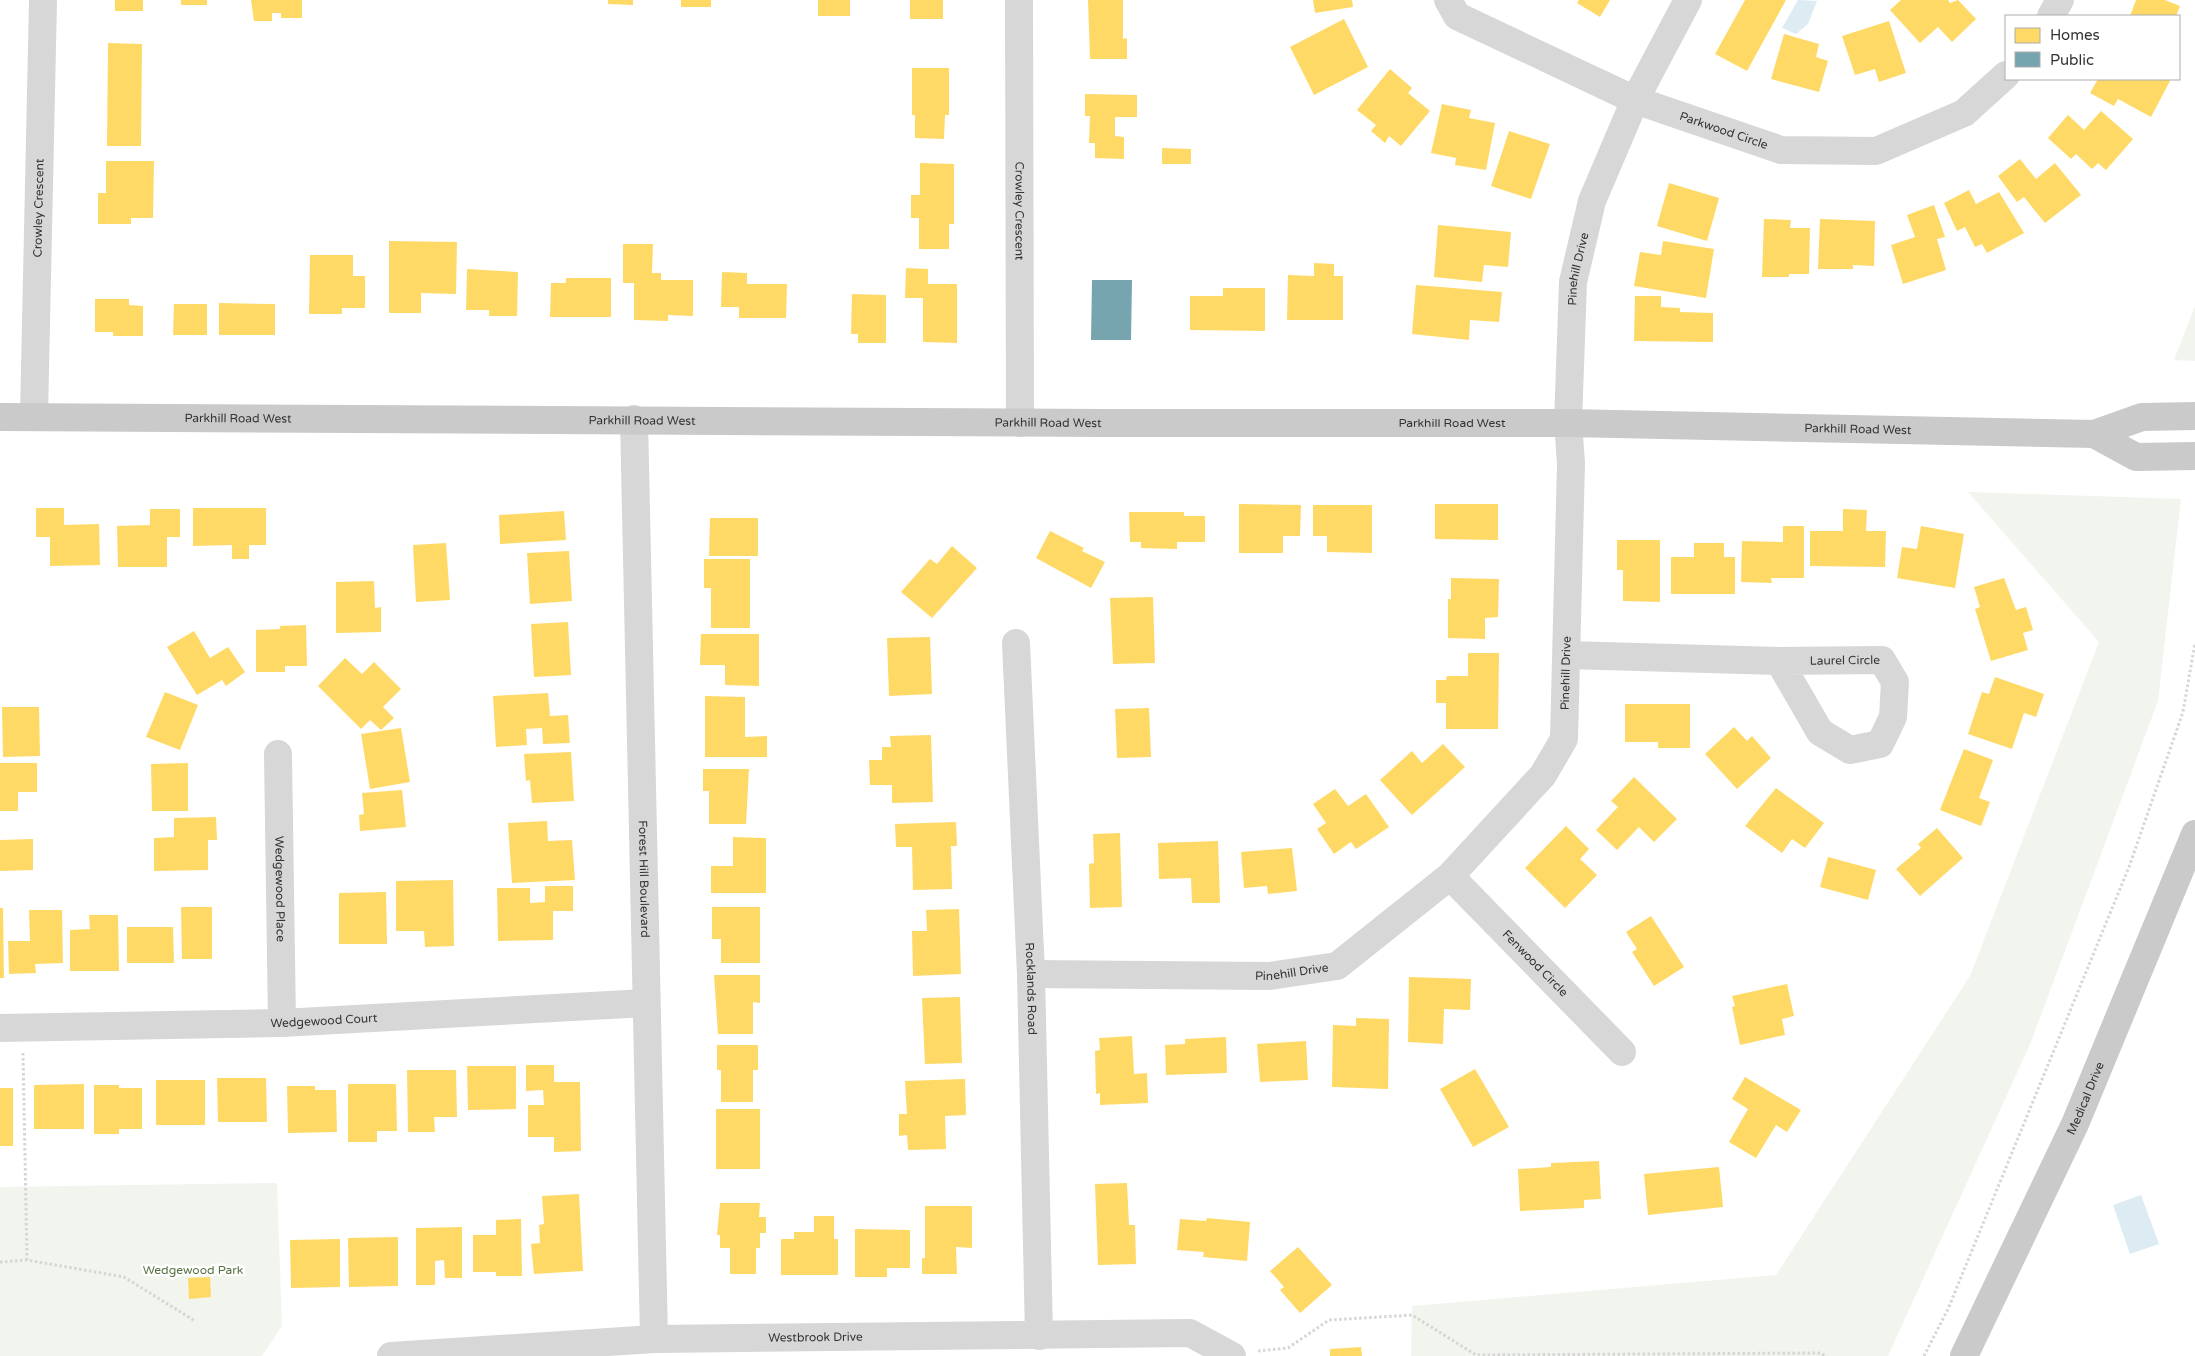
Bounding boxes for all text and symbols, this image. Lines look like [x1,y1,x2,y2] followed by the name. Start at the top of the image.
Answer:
[2005,15,2180,80] legend
[2050,26,2100,44] text: Homes
[2050,51,2094,69] text: Public
[1678,109,1770,152] street label: Parkwood Circle
[30,158,47,258] street label: Crowley Crescent
[1012,162,1027,261] street label: Crowley Crescent
[1565,231,1591,306] street label: Pinehill Drive
[184,411,292,426] street label: Parkhill Road West
[588,413,696,428] street label: Parkhill Road West
[994,415,1102,430] street label: Parkhill Road West
[1398,416,1506,430] street label: Parkhill Road West
[1804,421,1912,437] street label: Parkhill Road West
[1558,636,1574,710] street label: Pinehill Drive
[1810,653,1880,668] street label: Laurel Circle
[636,820,652,938] street label: Forest Hill Boulevard
[272,836,288,942] street label: Wedgewood Place
[1500,927,1571,1000] street label: Fenwood Circle
[1023,942,1039,1035] street label: Rocklands Road
[1255,960,1330,983] street label: Pinehill Drive
[270,1011,378,1030] street label: Wedgewood Court
[2064,1060,2107,1137] street label: Medical Drive
[143,1263,244,1277] park label: Wedgewood Park
[768,1330,863,1345] street label: Westbrook Drive

